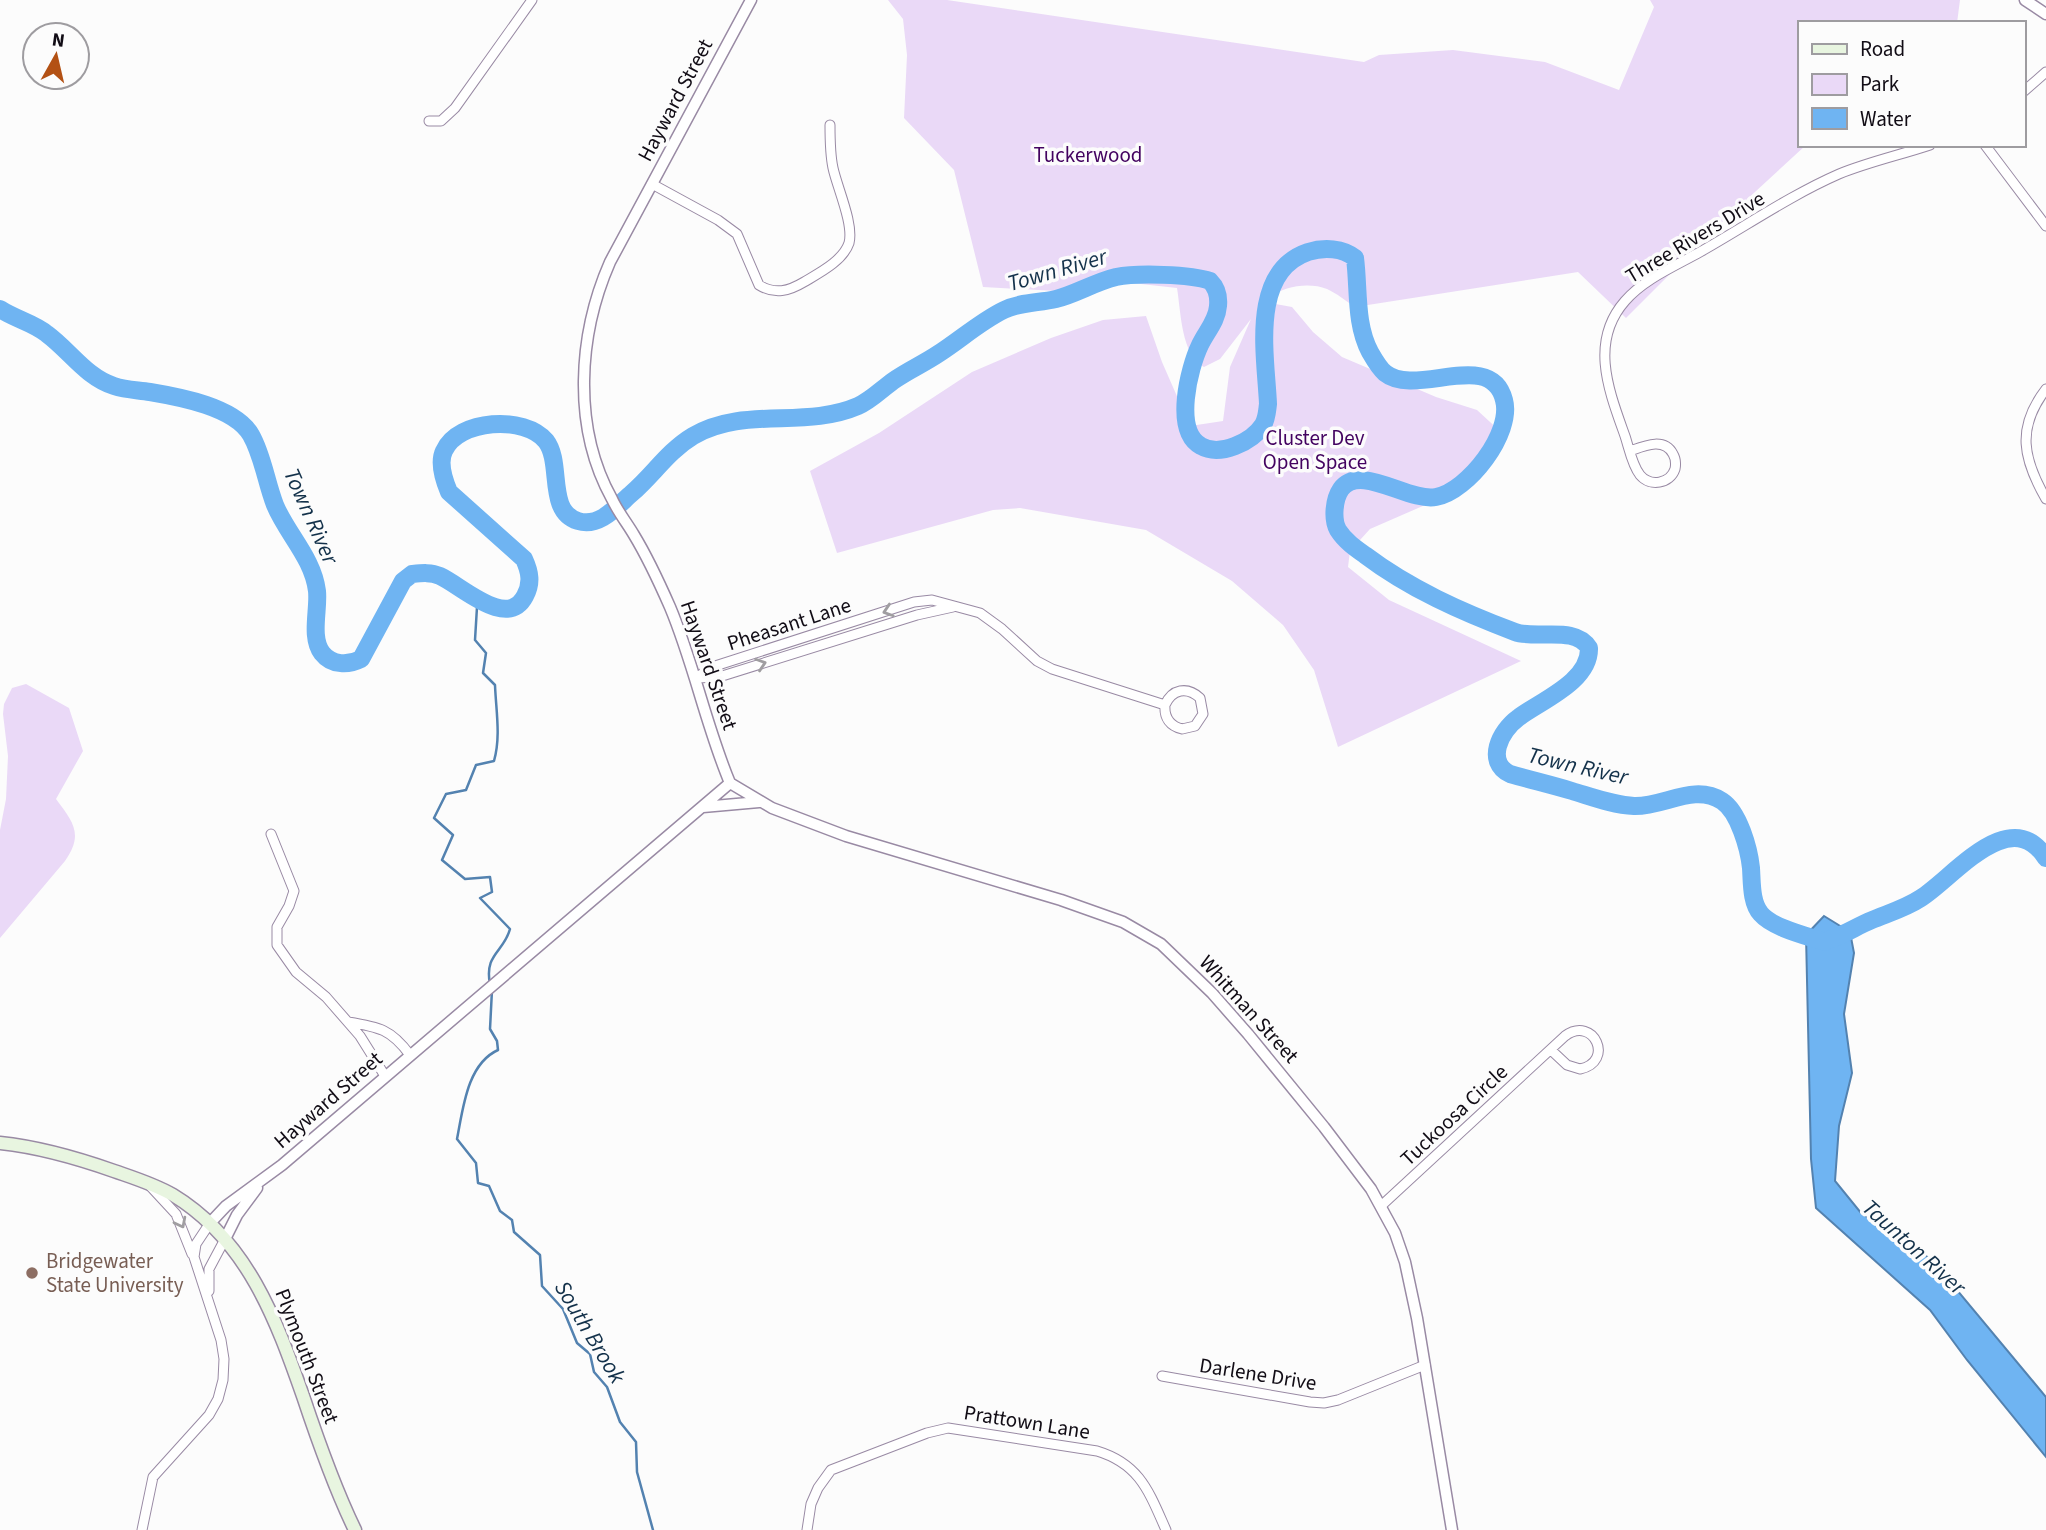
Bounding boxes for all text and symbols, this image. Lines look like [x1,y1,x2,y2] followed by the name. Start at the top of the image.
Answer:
[21,21,91,91] north arrow
[1798,21,2025,147] legend
[50,26,66,55] text: N
[630,33,720,167] street label: Hayward Street
[1860,34,1905,64] text: Road
[1860,69,1900,99] text: Park
[1860,104,1912,134] text: Water
[1034,140,1142,170] park label: Tuckerwood
[1620,184,1770,290] street label: Three Rivers Drive
[1003,240,1112,300] water label: Town River
[1263,423,1367,477] park label: Cluster Dev Open Space
[275,463,347,570] water label: Town River
[723,590,855,658] street label: Pheasant Lane
[673,596,745,734] street label: Hayward Street
[882,602,894,617] one-way arrow
[755,658,767,672] one-way arrow
[1525,738,1632,794] water label: Town River
[1192,948,1306,1070] street label: Whitman Street
[267,1044,389,1156] street label: Hayward Street
[1394,1057,1514,1173] street label: Tuckoosa Circle
[1855,1191,1974,1303] water label: Taunton River
[172,1216,186,1229] one-way arrow
[46,1246,184,1300] place label: Bridgewater State University
[24,1265,40,1281] marker: Bridgewater State University
[546,1274,634,1391] water label: South Brook
[267,1284,347,1428] street label: Plymouth Street
[1197,1350,1319,1398] street label: Darlene Drive
[962,1397,1092,1447] street label: Prattown Lane

